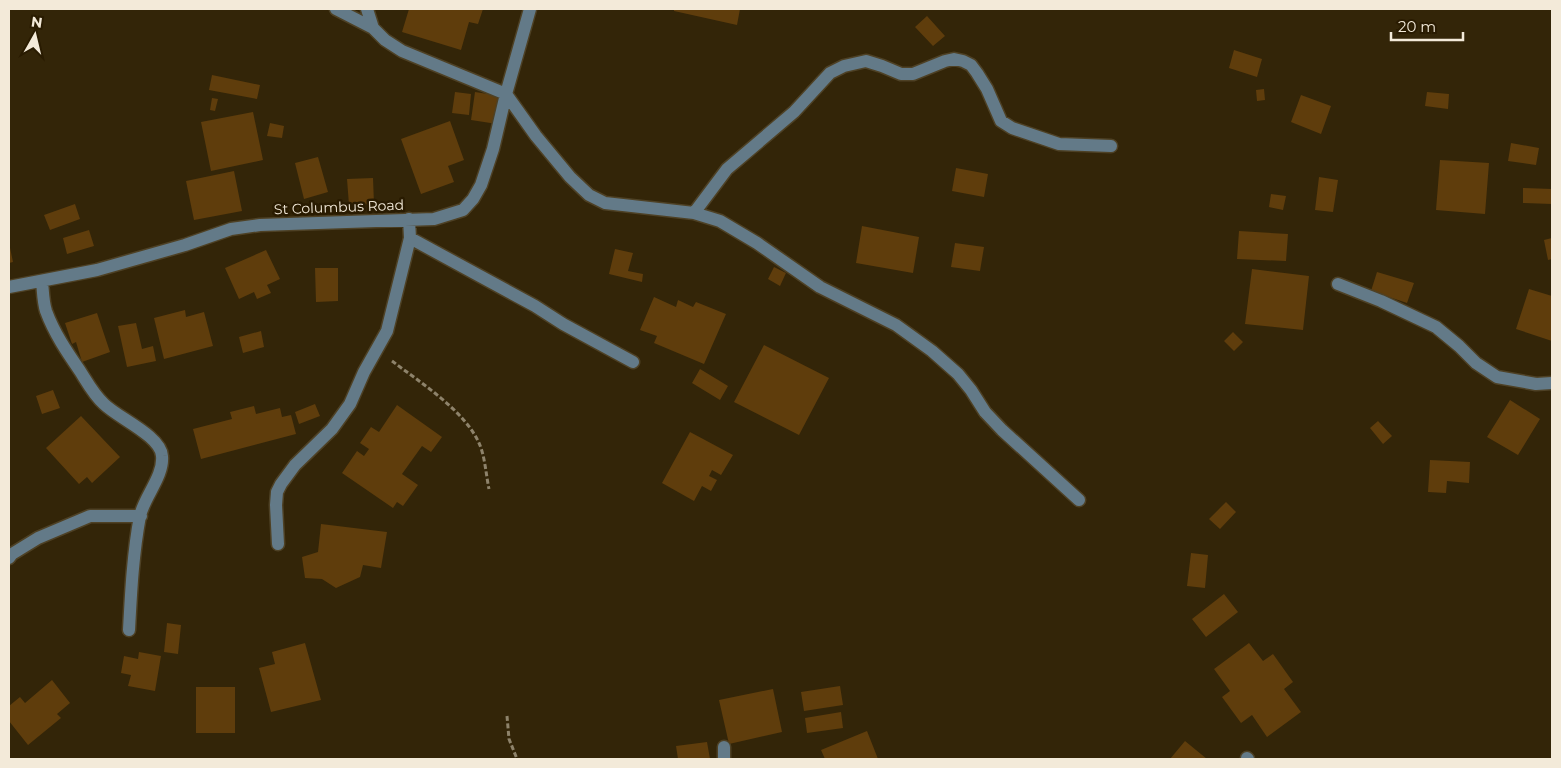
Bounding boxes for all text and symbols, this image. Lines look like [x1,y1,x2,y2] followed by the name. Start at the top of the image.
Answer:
[10,10,60,60] north arrow
[1391,10,1464,42] scale bar
[30,12,44,32] text: N
[1398,17,1436,36] text: 20 m
[274,196,404,218] street label: St Columbus Road

